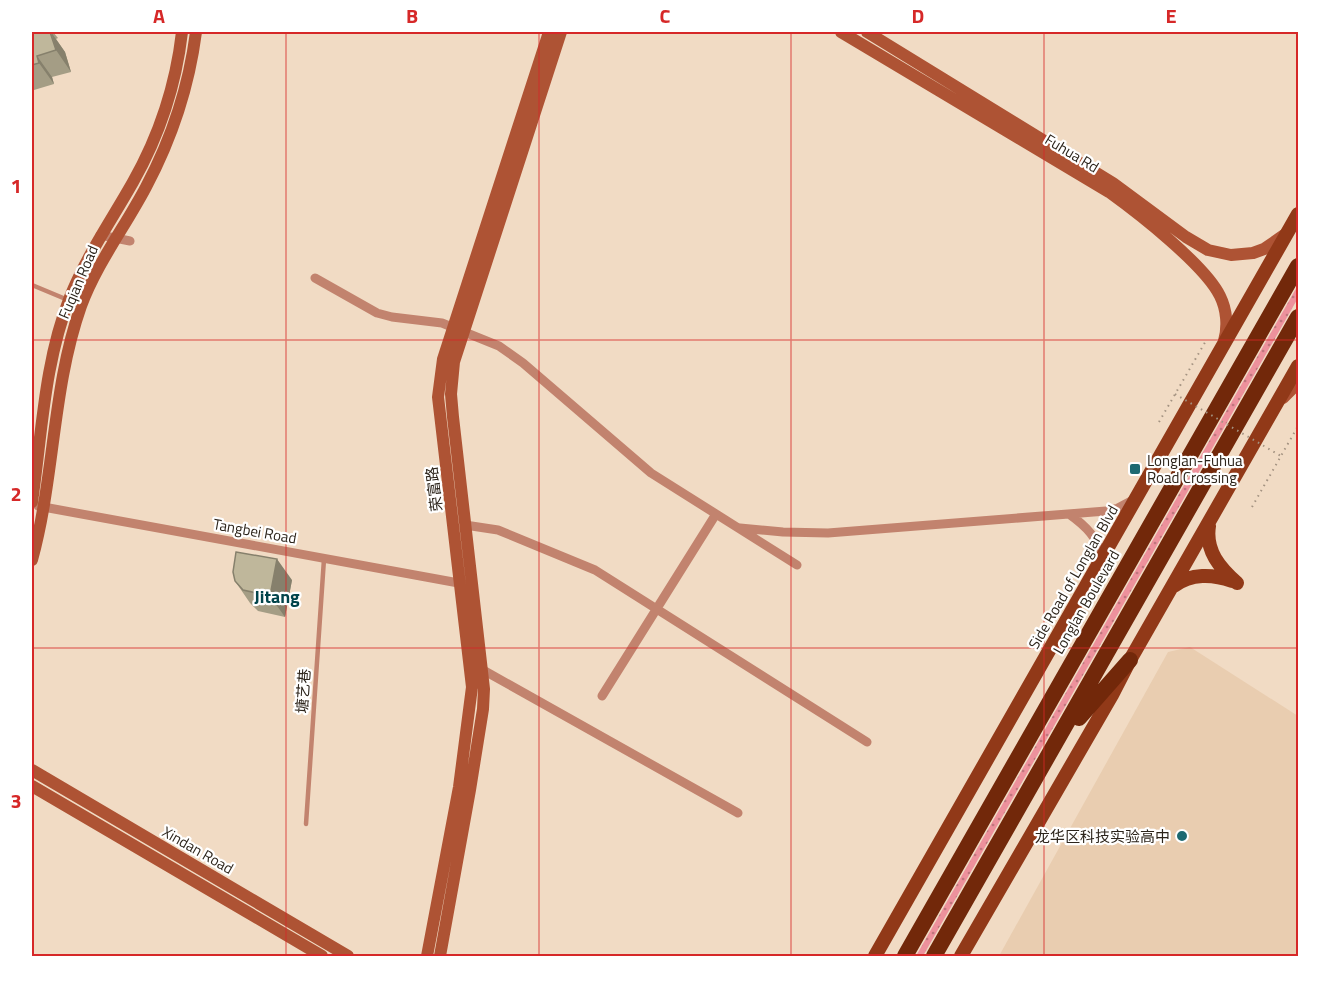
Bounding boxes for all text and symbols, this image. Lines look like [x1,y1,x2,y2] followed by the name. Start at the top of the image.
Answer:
[153,0,165,31] text: A
[406,0,418,31] text: B
[660,0,671,31] text: C
[912,0,924,31] text: D
[1165,0,1177,31] text: E
[1041,128,1103,178] street label: Fuhua Rd
[10,170,22,201] text: 1
[52,242,104,322] street label: Fuqian Road
[1147,449,1243,489] place label: Longlan-Fuhua Road Crossing
[1128,462,1142,476] marker: Longlan-Fuhua Road Crossing
[420,465,448,513] street label: 荣富路
[10,478,22,509] text: 2
[1022,501,1124,653] street label: Side Road of Longlan Blvd
[211,512,299,550] street label: Tangbei Road
[1047,546,1125,658] street label: Longlan Boulevard
[254,583,300,610] district label: Jitang
[290,668,316,714] street label: 塘艺巷
[10,785,22,816] text: 3
[158,820,238,880] street label: Xindan Road
[1035,825,1170,848] place label: 龙华区科技实验高中
[1175,829,1189,843] marker: 龙华区科技实验高中

